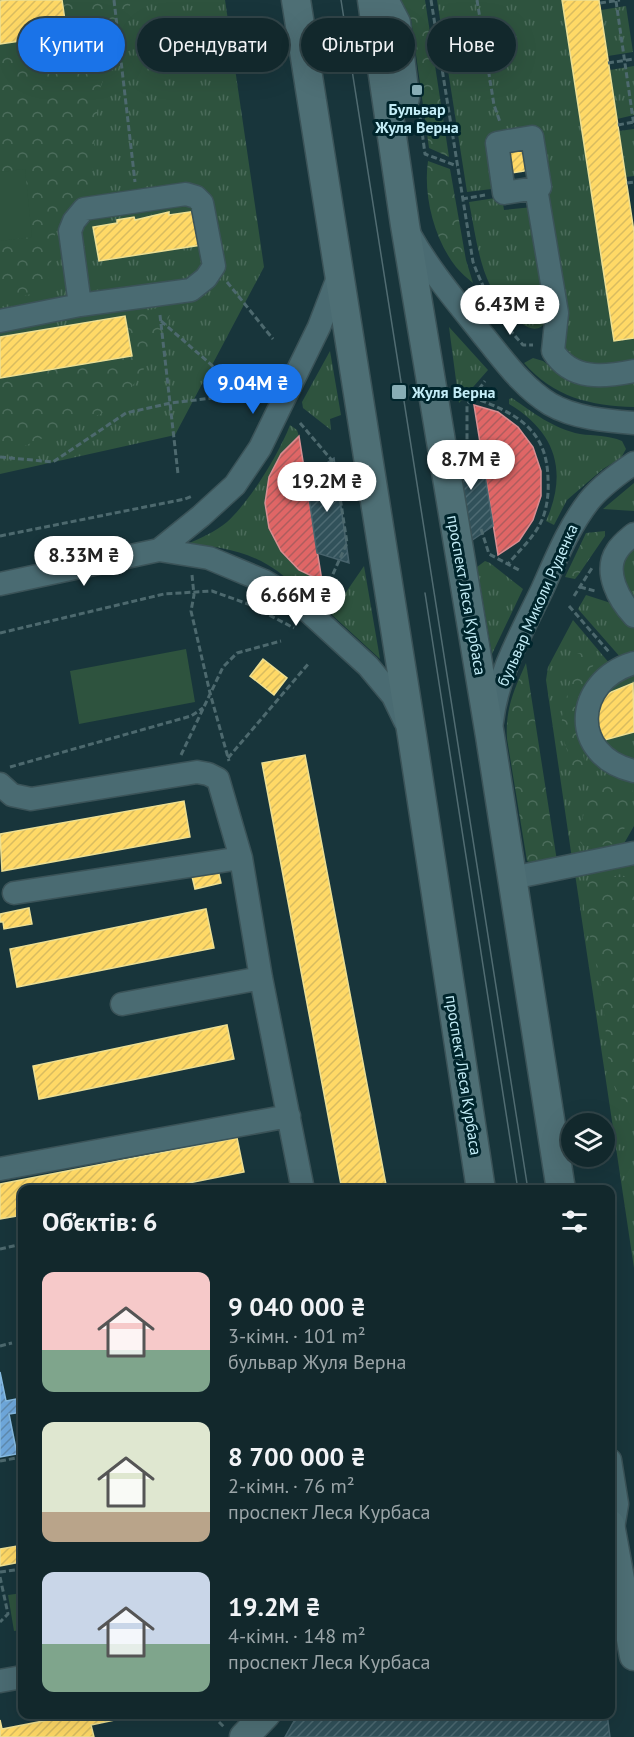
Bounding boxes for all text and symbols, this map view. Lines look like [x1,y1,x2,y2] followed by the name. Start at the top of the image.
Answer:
[18,18,125,72] chip: Купити
[137,18,289,72] chip: Орендувати
[301,18,415,72] chip: Фільтри
[427,18,516,72] chip: Нове
[410,83,424,97] marker: Бульвар Жуля Верна
[374,99,459,137] place label: Бульвар Жуля Верна
[455,285,565,336] pin: 6.43M ₴
[474,291,546,317] text: 6.43M ₴
[198,364,308,415] pin: 9.04M ₴
[217,370,289,396] text: 9.04M ₴
[411,382,495,402] place label: Жуля Верна
[390,383,408,401] marker: Жуля Верна
[422,440,520,491] pin: 8.7M ₴
[441,446,501,472] text: 8.7M ₴
[272,462,382,513] pin: 19.2M ₴
[291,468,363,494] text: 19.2M ₴
[443,514,491,676] street label: проспект Леся Курбаса
[492,521,582,689] street label: бульвар Миколи Руденка
[29,536,139,587] pin: 8.33M ₴
[48,542,120,568] text: 8.33M ₴
[241,576,351,627] pin: 6.66M ₴
[260,582,332,608] text: 6.66M ₴
[441,993,487,1157] street label: проспект Леся Курбаса
[561,1113,615,1167] map controls
[561,1113,615,1167] button: layers
[42,1205,158,1238] text: Об’єктів: 6
[558,1205,591,1238] icon: filters
[228,1290,366,1323] text: 9 040 000 ₴
[90,1296,162,1368] icon: home
[228,1323,366,1349] text: 3-кімн. · 101 m²
[228,1349,406,1375] text: бульвар Жуля Верна
[228,1440,366,1473] text: 8 700 000 ₴
[90,1446,162,1518] icon: home
[228,1473,355,1499] text: 2-кімн. · 76 m²
[228,1499,430,1525] text: проспект Леся Курбаса
[228,1590,321,1623] text: 19.2M ₴
[90,1596,162,1668] icon: home
[228,1623,366,1649] text: 4-кімн. · 148 m²
[228,1649,430,1675] text: проспект Леся Курбаса

